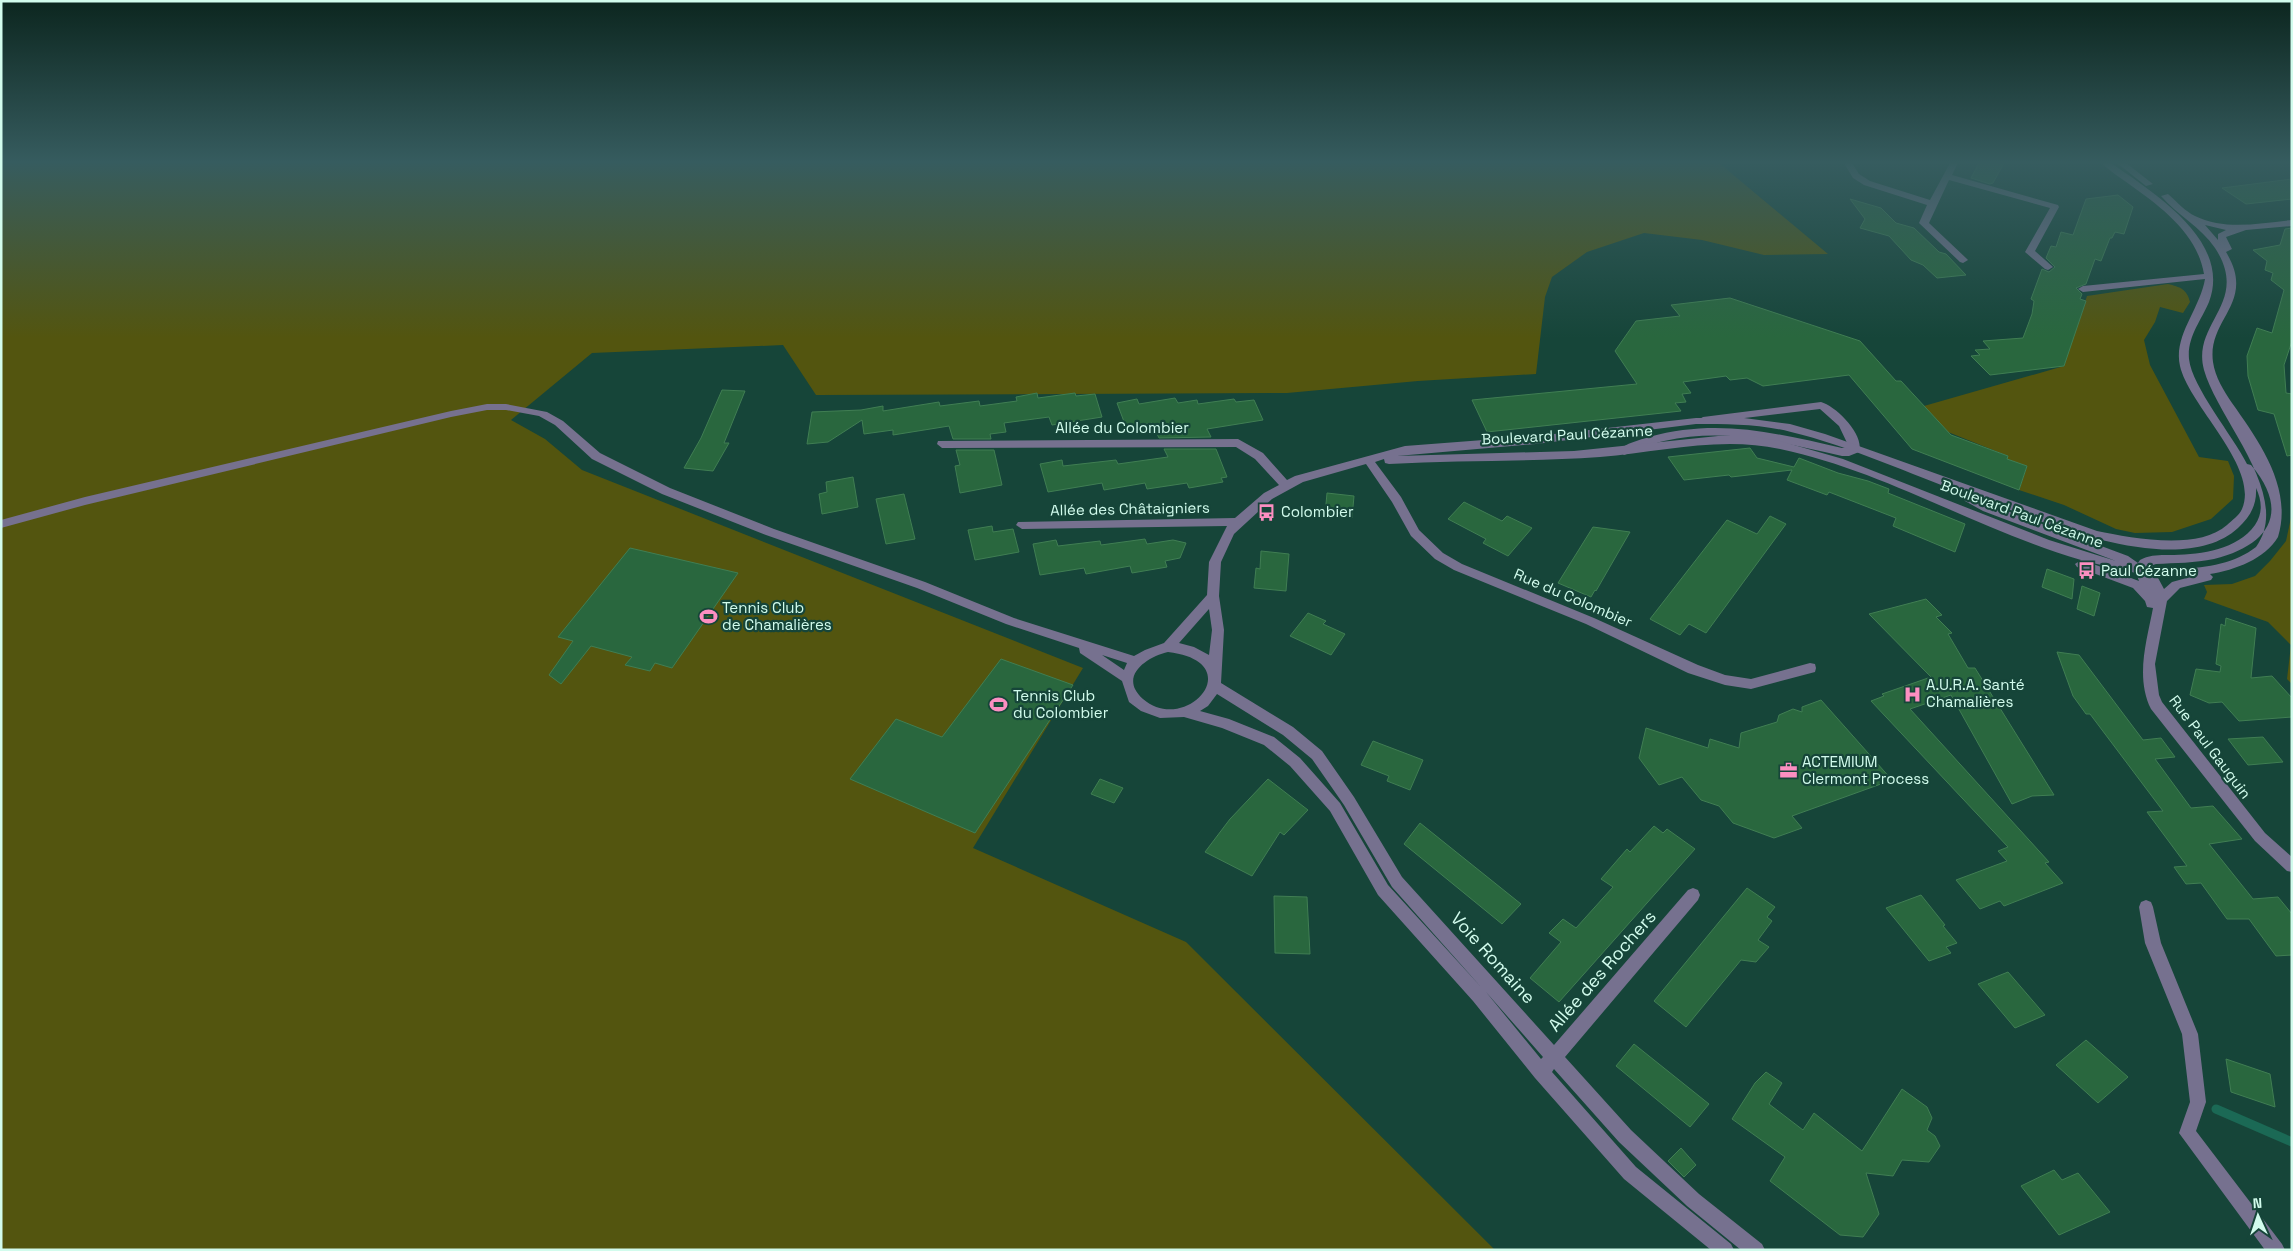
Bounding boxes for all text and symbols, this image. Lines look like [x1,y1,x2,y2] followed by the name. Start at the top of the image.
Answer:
[1055,418,1189,437] street label: Allée du Colombier
[1481,421,1653,448] street label: Boulevard Paul Cézanne
[1938,475,2106,552] street label: Boulevard Paul Cézanne
[1050,498,1210,519] street label: Allée des Châtaigniers
[1257,502,1277,522] bus stop icon: Colombier
[1281,502,1354,521] place label: Colombier
[2077,561,2097,581] bus stop icon: Paul Cézanne
[2101,561,2197,580] place label: Paul Cézanne
[1511,564,1636,631] street label: Rue du Colombier
[722,598,832,634] place label: Tennis Club de Chamalières
[698,607,718,627] sports icon: Tennis Club de Chamalières
[1926,675,2025,711] place label: A.U.R.A. Santé Chamalières
[1902,684,1922,704] hospital icon: A.U.R.A. Santé Chamalières
[1013,686,1109,722] place label: Tennis Club du Colombier
[2165,691,2255,802] street label: Rue Paul Gauguin
[989,695,1009,715] sports icon: Tennis Club du Colombier
[1802,752,1929,788] place label: ACTEMIUM Clermont Process
[1778,761,1798,781] office icon: ACTEMIUM Clermont Process
[1543,905,1661,1036] street label: Allée des Rochers
[1446,907,1541,1008] street label: Voie Romaine
[2233,1191,2283,1241] north arrow
[2252,1194,2262,1212] text: N

